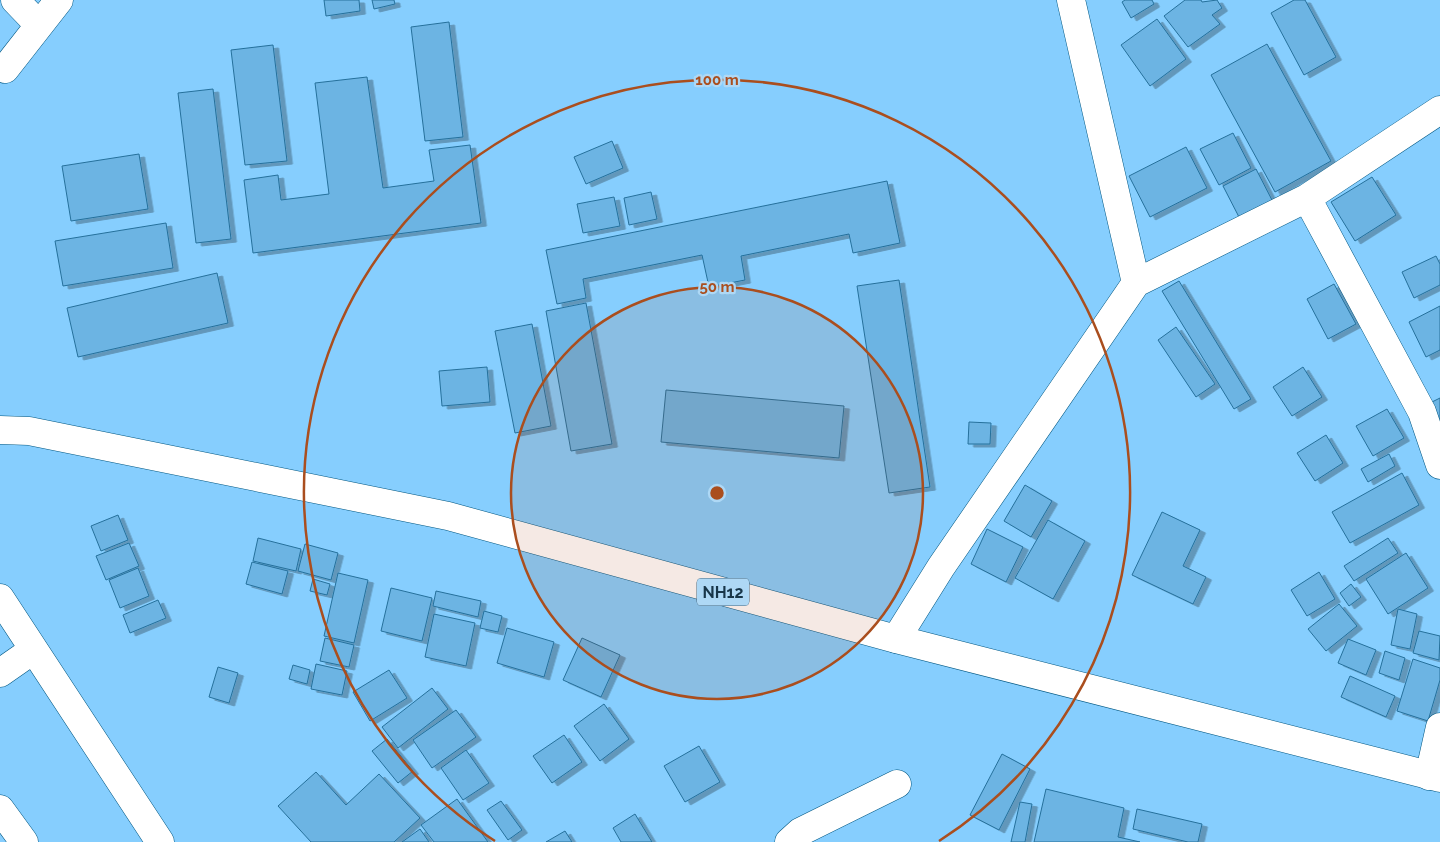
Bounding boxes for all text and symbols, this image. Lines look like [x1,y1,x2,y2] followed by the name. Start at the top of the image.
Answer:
[695,71,739,89] text: 100 m
[699,278,735,296] text: 50 m
[708,484,726,502] centre of rings
[697,578,749,606] road number: NH12

